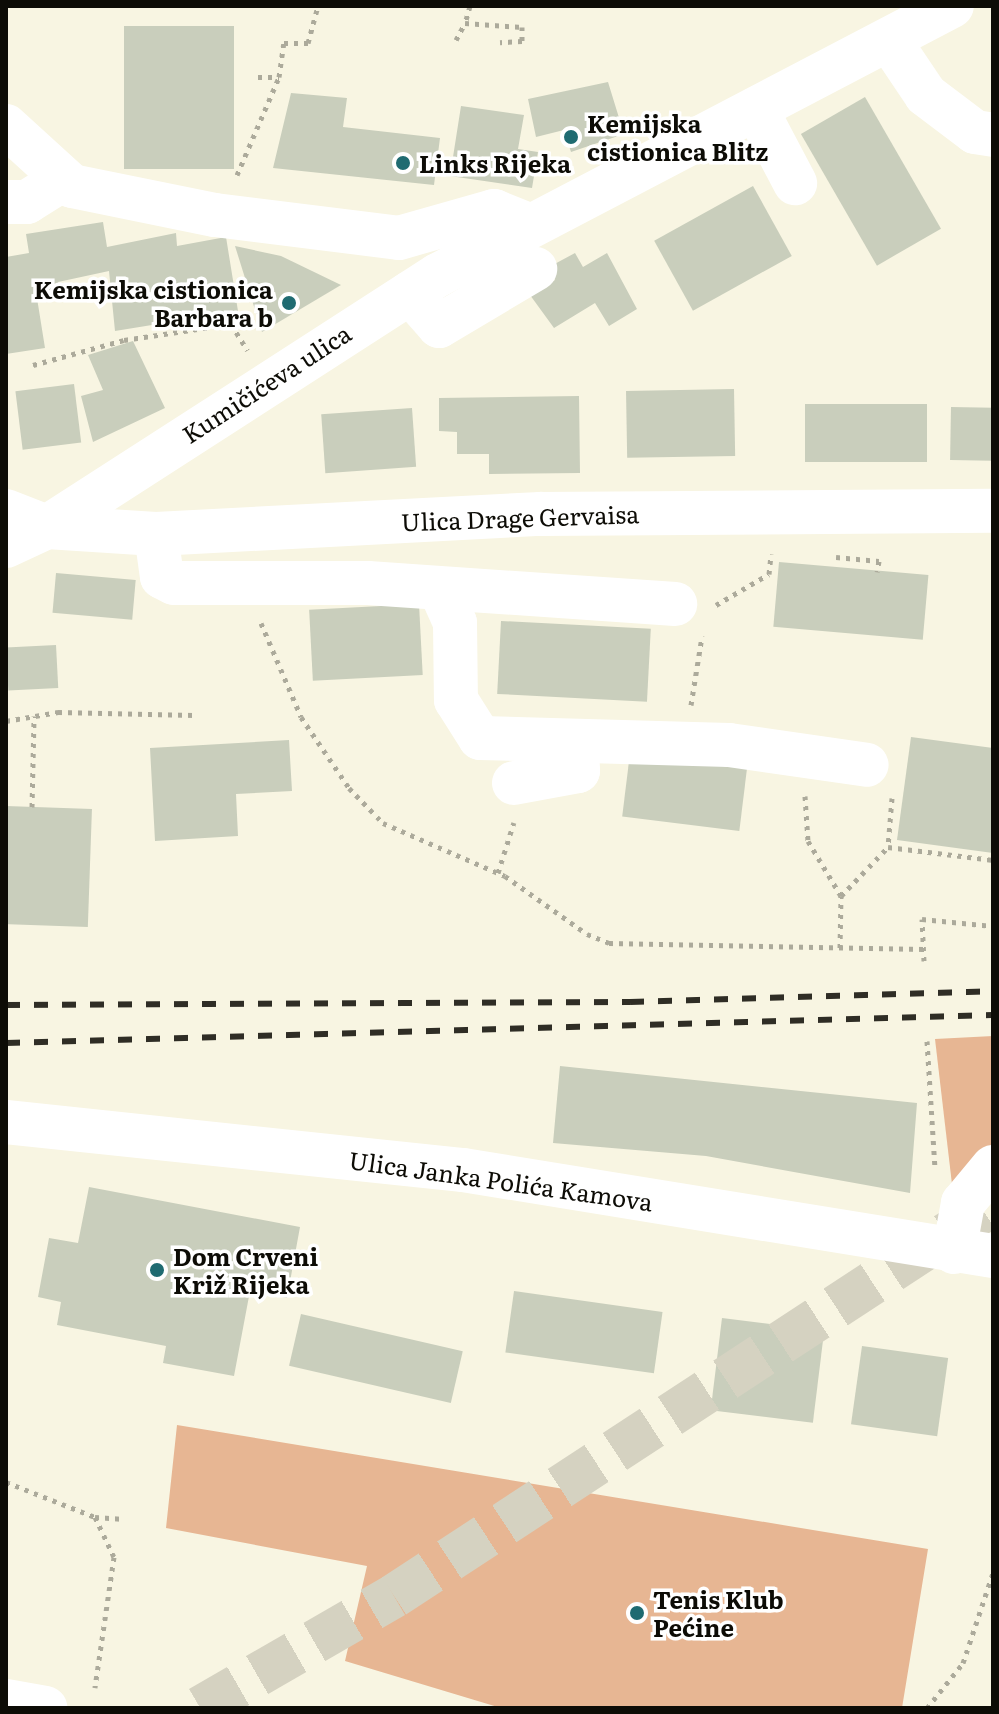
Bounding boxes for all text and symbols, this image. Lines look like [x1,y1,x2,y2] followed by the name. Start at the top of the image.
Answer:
[587,109,768,165] place label: Kemijska cistionica Blitz
[562,128,580,146] marker: Kemijska cistionica Blitz
[419,149,571,177] place label: Links Rijeka
[394,154,412,172] marker: Links Rijeka
[34,275,273,331] place label: Kemijska cistionica Barbara b
[280,294,298,312] marker: Kemijska cistionica Barbara b
[176,318,356,448] street label: Kumičićeva ulica
[400,498,640,536] street label: Ulica Drage Gervaisa
[347,1144,655,1216] street label: Ulica Janka Polića Kamova
[173,1242,318,1298] place label: Dom Crveni Križ Rijeka
[148,1261,166,1279] marker: Dom Crveni Križ Rijeka
[653,1585,784,1641] place label: Tenis Klub Pećine
[628,1604,646,1622] marker: Tenis Klub Pećine

